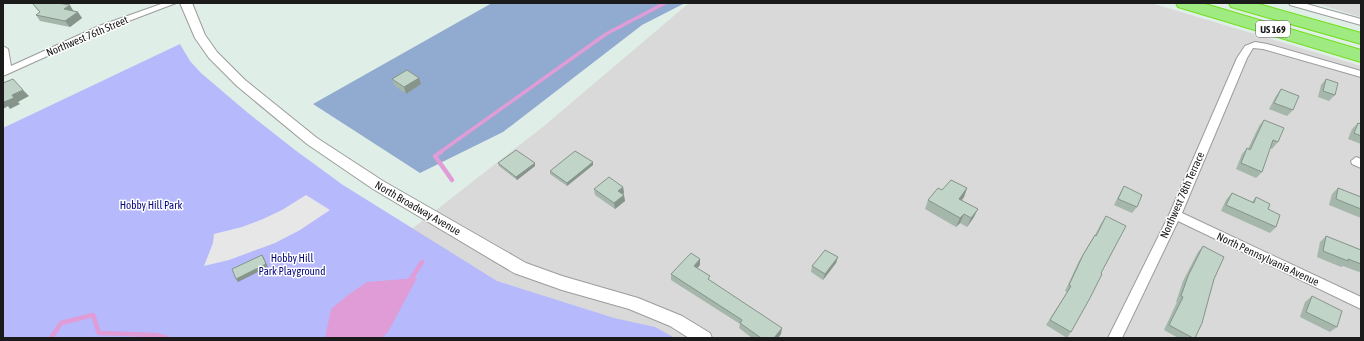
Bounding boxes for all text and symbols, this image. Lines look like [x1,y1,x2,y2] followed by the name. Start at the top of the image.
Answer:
[44,13,130,59] street label: Northwest 76th Street
[1256,21,1290,37] road number: US 169
[1158,150,1206,240] street label: Northwest 78th Terrace
[373,179,463,237] street label: North Broadway Avenue
[120,199,182,211] park label: Hobby Hill Park
[1215,230,1321,288] street label: North Pennsylvania Avenue
[259,252,325,277] park label: Hobby Hill Park Playground

